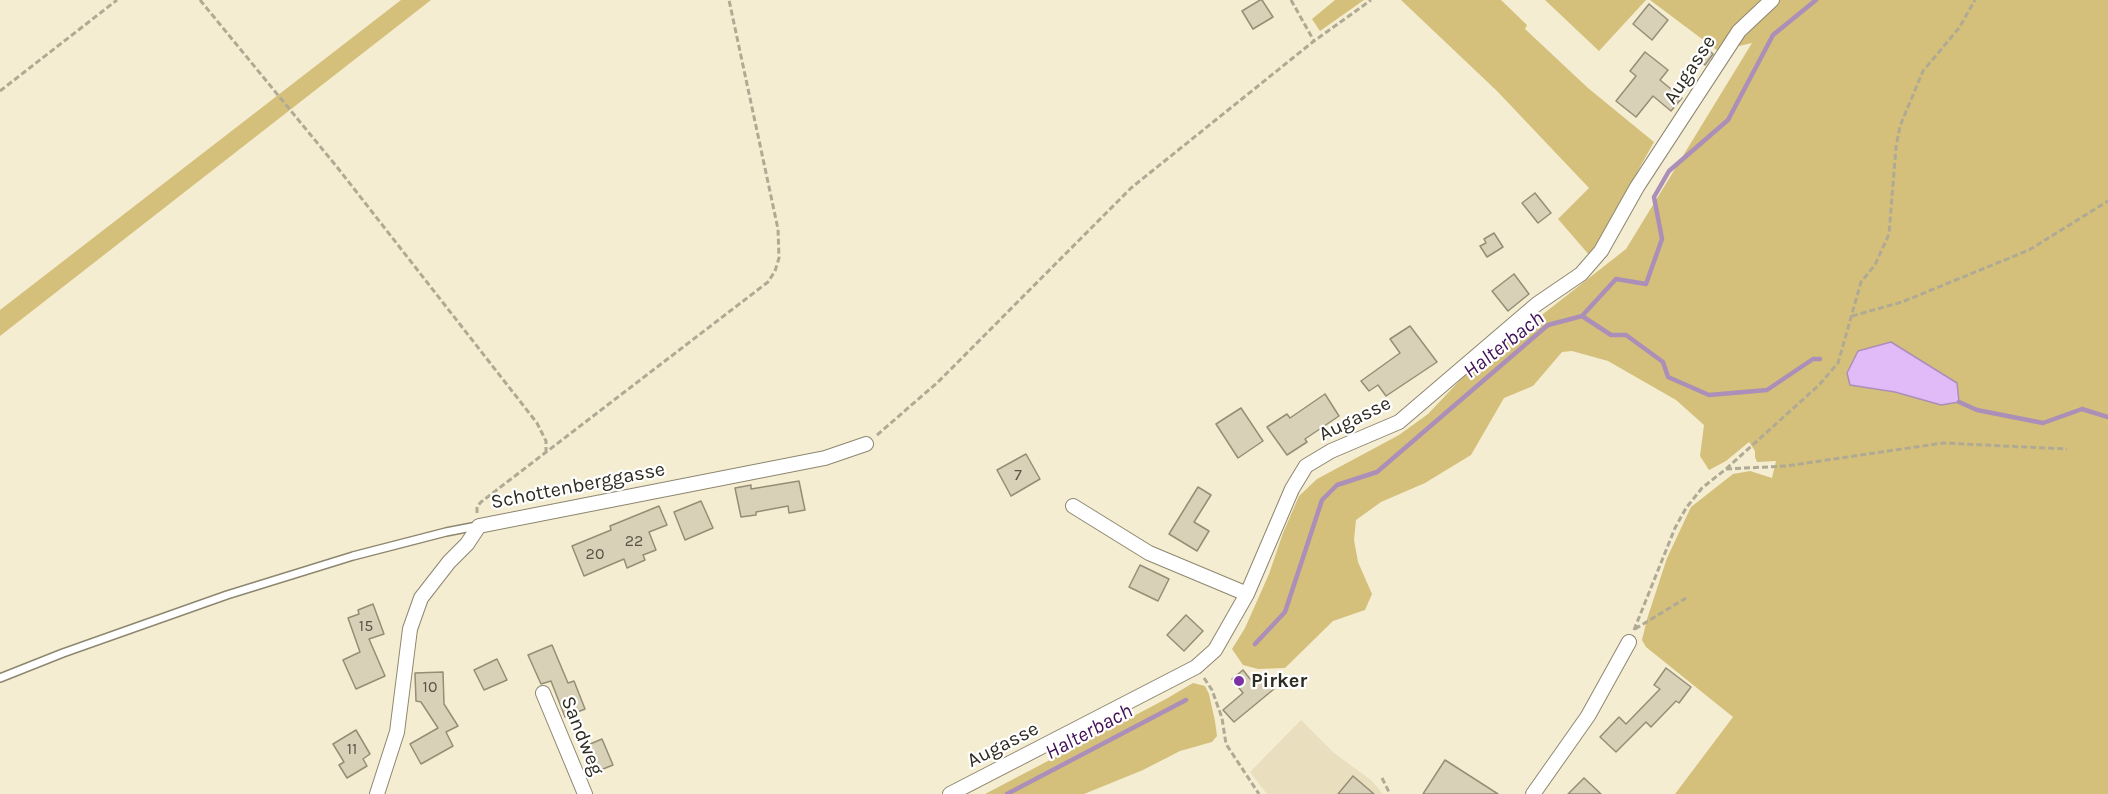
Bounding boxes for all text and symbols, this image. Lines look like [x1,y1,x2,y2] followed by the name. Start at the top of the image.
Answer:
[1659,31,1721,109] street label: Augasse
[1459,306,1549,384] water label: Halterbach
[1315,391,1395,447] street label: Augasse
[489,457,667,515] street label: Schottenberggasse
[1014,465,1022,485] house number: 7
[625,531,643,551] house number: 22
[586,544,604,564] house number: 20
[359,616,373,636] house number: 15
[1251,669,1307,693] place label: Pirker
[1232,674,1246,688] marker: Pirker
[423,677,437,697] house number: 10
[555,693,609,779] street label: Sandweg
[1041,699,1137,765] water label: Halterbach
[963,717,1043,773] street label: Augasse
[347,739,357,759] house number: 11

